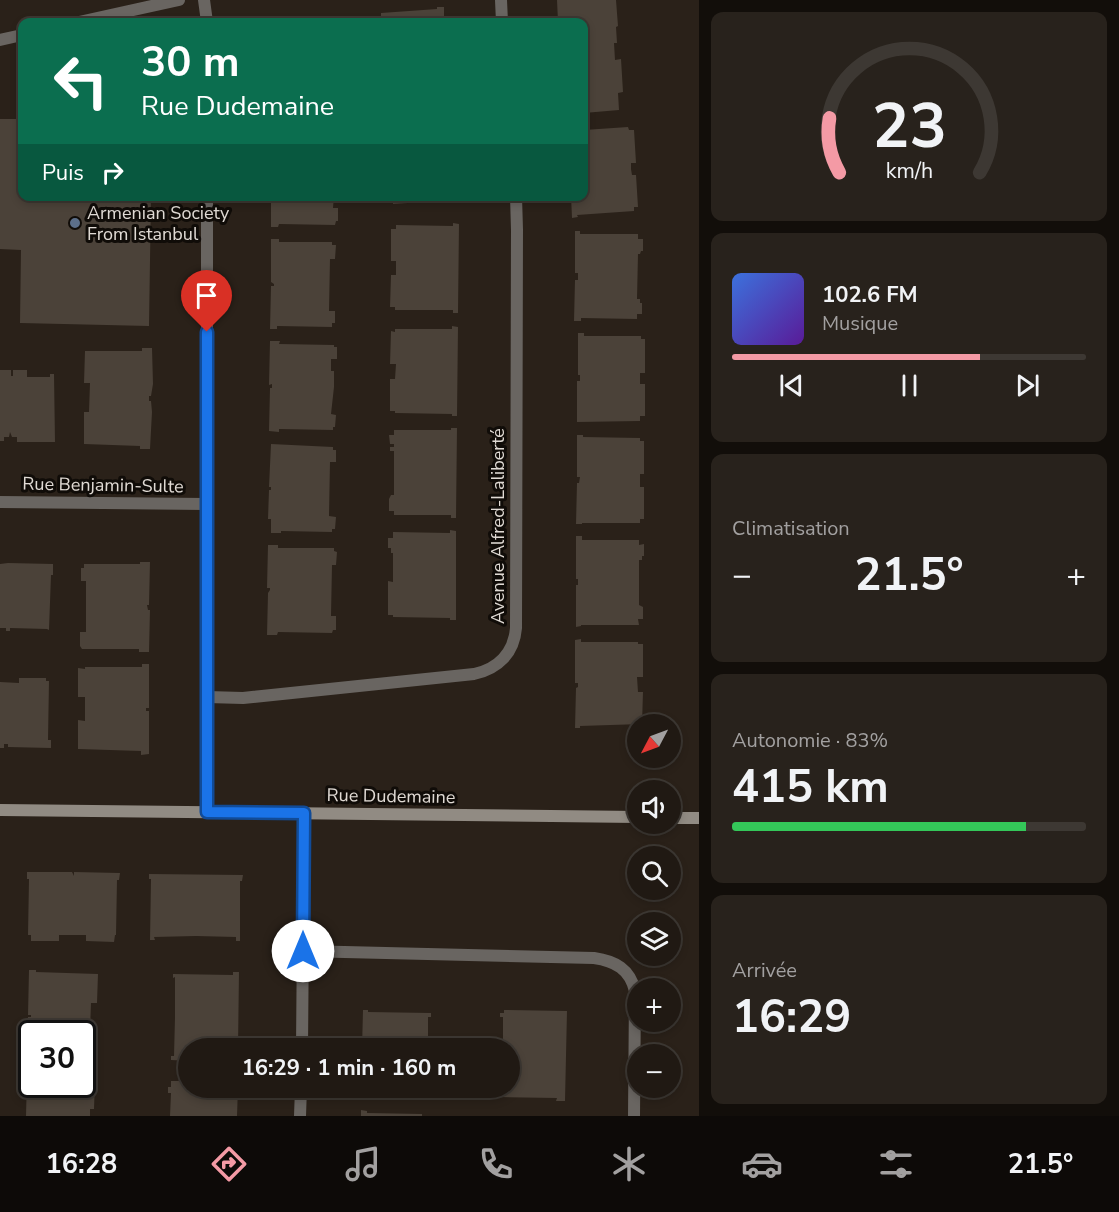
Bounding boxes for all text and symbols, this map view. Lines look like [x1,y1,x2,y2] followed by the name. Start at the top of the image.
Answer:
[141,34,240,91] text: 30 m
[42,42,120,120] icon: left
[872,85,946,170] text: 23
[141,88,334,125] text: Rue Dudemaine
[96,156,129,189] icon: right
[885,157,933,187] text: km/h
[42,158,84,188] text: Puis
[87,201,230,246] place label: Armenian Society From Istanbul
[68,216,82,230] marker: Armenian Society From Istanbul
[181,270,232,332] pin
[190,279,223,312] icon: arrive
[822,280,918,310] text: 102.6 FM
[822,310,898,337] text: Musique
[775,369,808,402] icon: previous
[893,369,926,402] icon: pause
[1011,369,1044,402] icon: next
[486,428,510,624] street label: Avenue Alfred-Laliberté
[22,472,184,498] street label: Rue Benjamin-Sulte
[732,515,850,542] text: Climatisation
[854,545,964,606] text: 21.5°
[732,553,752,598] text: −
[1066,553,1086,598] text: +
[627,714,681,768] north arrow
[627,714,681,1098] map controls
[732,727,888,754] text: Autonomie · 83%
[732,757,889,818] text: 415 km
[627,780,681,834] button: sound
[326,783,456,809] street label: Rue Dudemaine
[627,846,681,900] button: search
[627,912,681,966] button: layers
[271,919,335,983] position arrow
[732,957,797,984] text: Arrivée
[627,978,681,1032] button: +
[732,987,851,1048] text: 16:29
[18,1020,96,1098] speed limit sign: 30
[627,1044,681,1098] button: −
[242,1053,456,1083] text: 16:29 · 1 min · 160 m
[208,1143,250,1185] icon: directions
[342,1143,384,1185] icon: music
[475,1143,517,1185] icon: phone
[608,1143,650,1185] icon: climate
[741,1143,783,1185] icon: car
[875,1143,917,1185] icon: filters
[46,1146,117,1183] text: 16:28
[1008,1146,1073,1183] text: 21.5°

